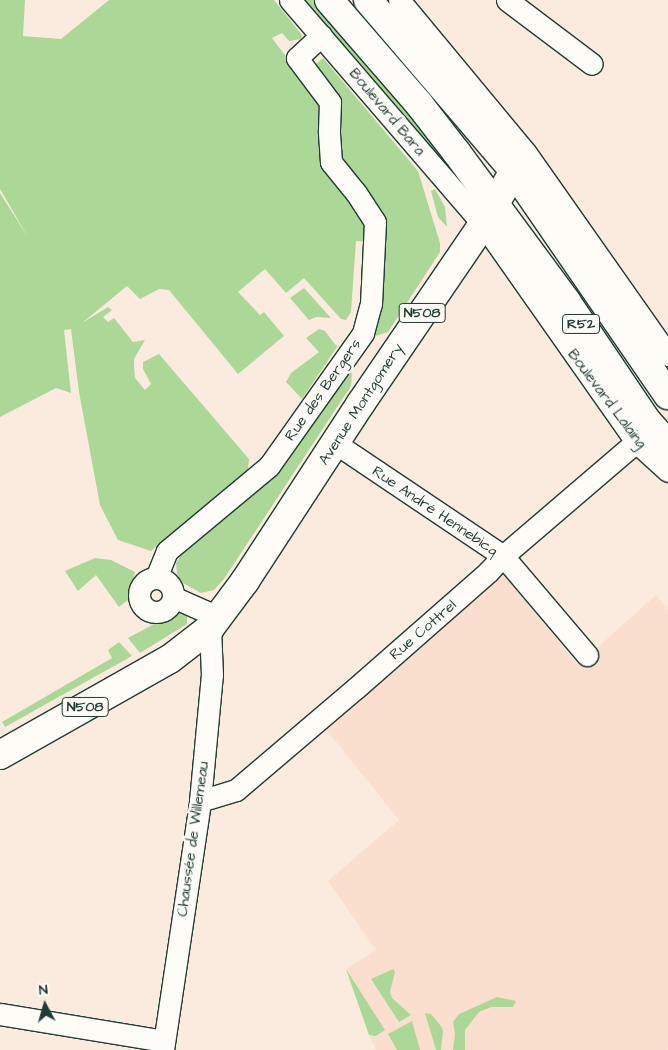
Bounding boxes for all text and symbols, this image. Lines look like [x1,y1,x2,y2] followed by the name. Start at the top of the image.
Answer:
[345,65,429,159] street label: Boulevard Bara
[398,302,446,324] road number: N508
[561,312,601,336] road number: R52
[281,335,365,445] street label: Rue des Bergers
[315,340,407,468] street label: Avenue Montgomery
[564,346,650,452] street label: Boulevard Lalaing
[369,462,501,560] street label: Rue André Hennebicq
[386,596,460,664] street label: Rue Cottrel
[61,696,109,719] road number: N508
[173,760,213,918] street label: Chaussée de Willemeau
[20,980,70,1030] north arrow
[38,980,49,1000] text: N

